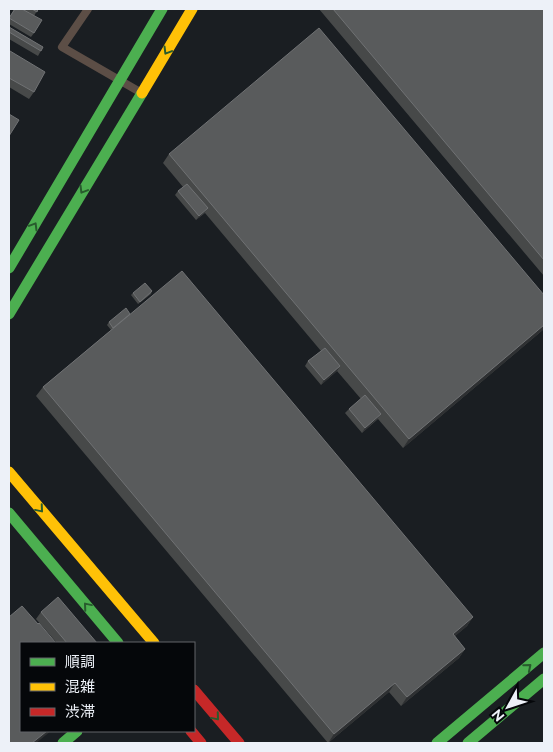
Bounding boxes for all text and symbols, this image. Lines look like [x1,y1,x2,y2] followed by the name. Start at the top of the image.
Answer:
[163,45,173,54] one-way arrow
[80,185,90,194] one-way arrow
[27,222,37,231] one-way arrow
[35,504,44,513] one-way arrow
[84,603,92,612] one-way arrow
[20,642,195,732] legend
[65,653,95,671] text: 順調
[522,664,531,673] one-way arrow
[65,678,95,696] text: 混雑
[483,682,533,732] north arrow
[65,703,95,721] text: 渋滞
[488,706,508,725] text: N
[211,711,220,720] one-way arrow

